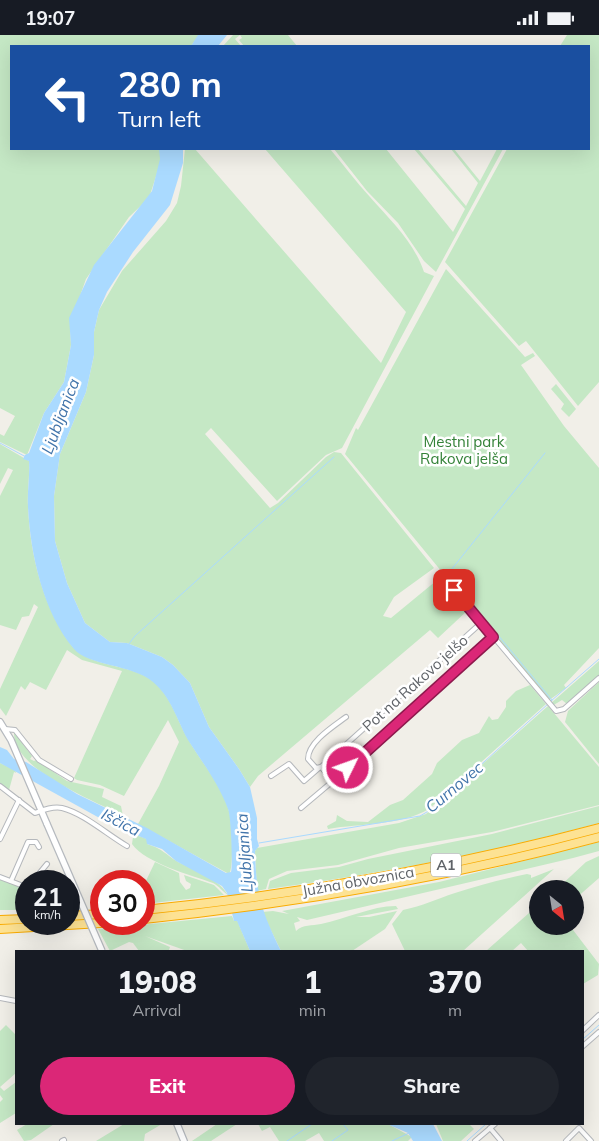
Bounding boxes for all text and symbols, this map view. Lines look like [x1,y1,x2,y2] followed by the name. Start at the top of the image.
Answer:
[25,6,75,30] text: 19:07
[118,62,222,106] text: 280 m
[35,65,100,130] icon: left
[118,105,201,133] text: Turn left
[36,375,84,457] water label: Ljubljanica
[420,432,508,468] park label: Mestni park Rakova jelša
[433,569,475,611] pin
[440,576,468,604] icon: arrive
[358,631,472,735] street label: Pot na Rakovo jelšo
[321,741,373,793] position arrow
[421,757,487,817] water label: Curnovec
[98,804,144,840] water label: Iščica
[231,812,257,893] water label: Ljubljanica
[431,853,461,877] road number: A1
[301,862,415,900] street label: Južna obvoznica
[90,870,155,935] speed limit sign: 30
[529,880,584,935] north arrow
[529,880,584,935] map controls
[32,881,63,912] text: 21
[34,907,61,922] text: km/h
[117,963,197,1001] text: 19:08
[303,963,321,1001] text: 1
[428,963,482,1001] text: 370
[132,1000,181,1020] text: Arrival
[299,1000,326,1020] text: min
[448,1000,462,1020] text: m
[40,1057,295,1115] button: Exit
[305,1057,559,1115] button: Share

